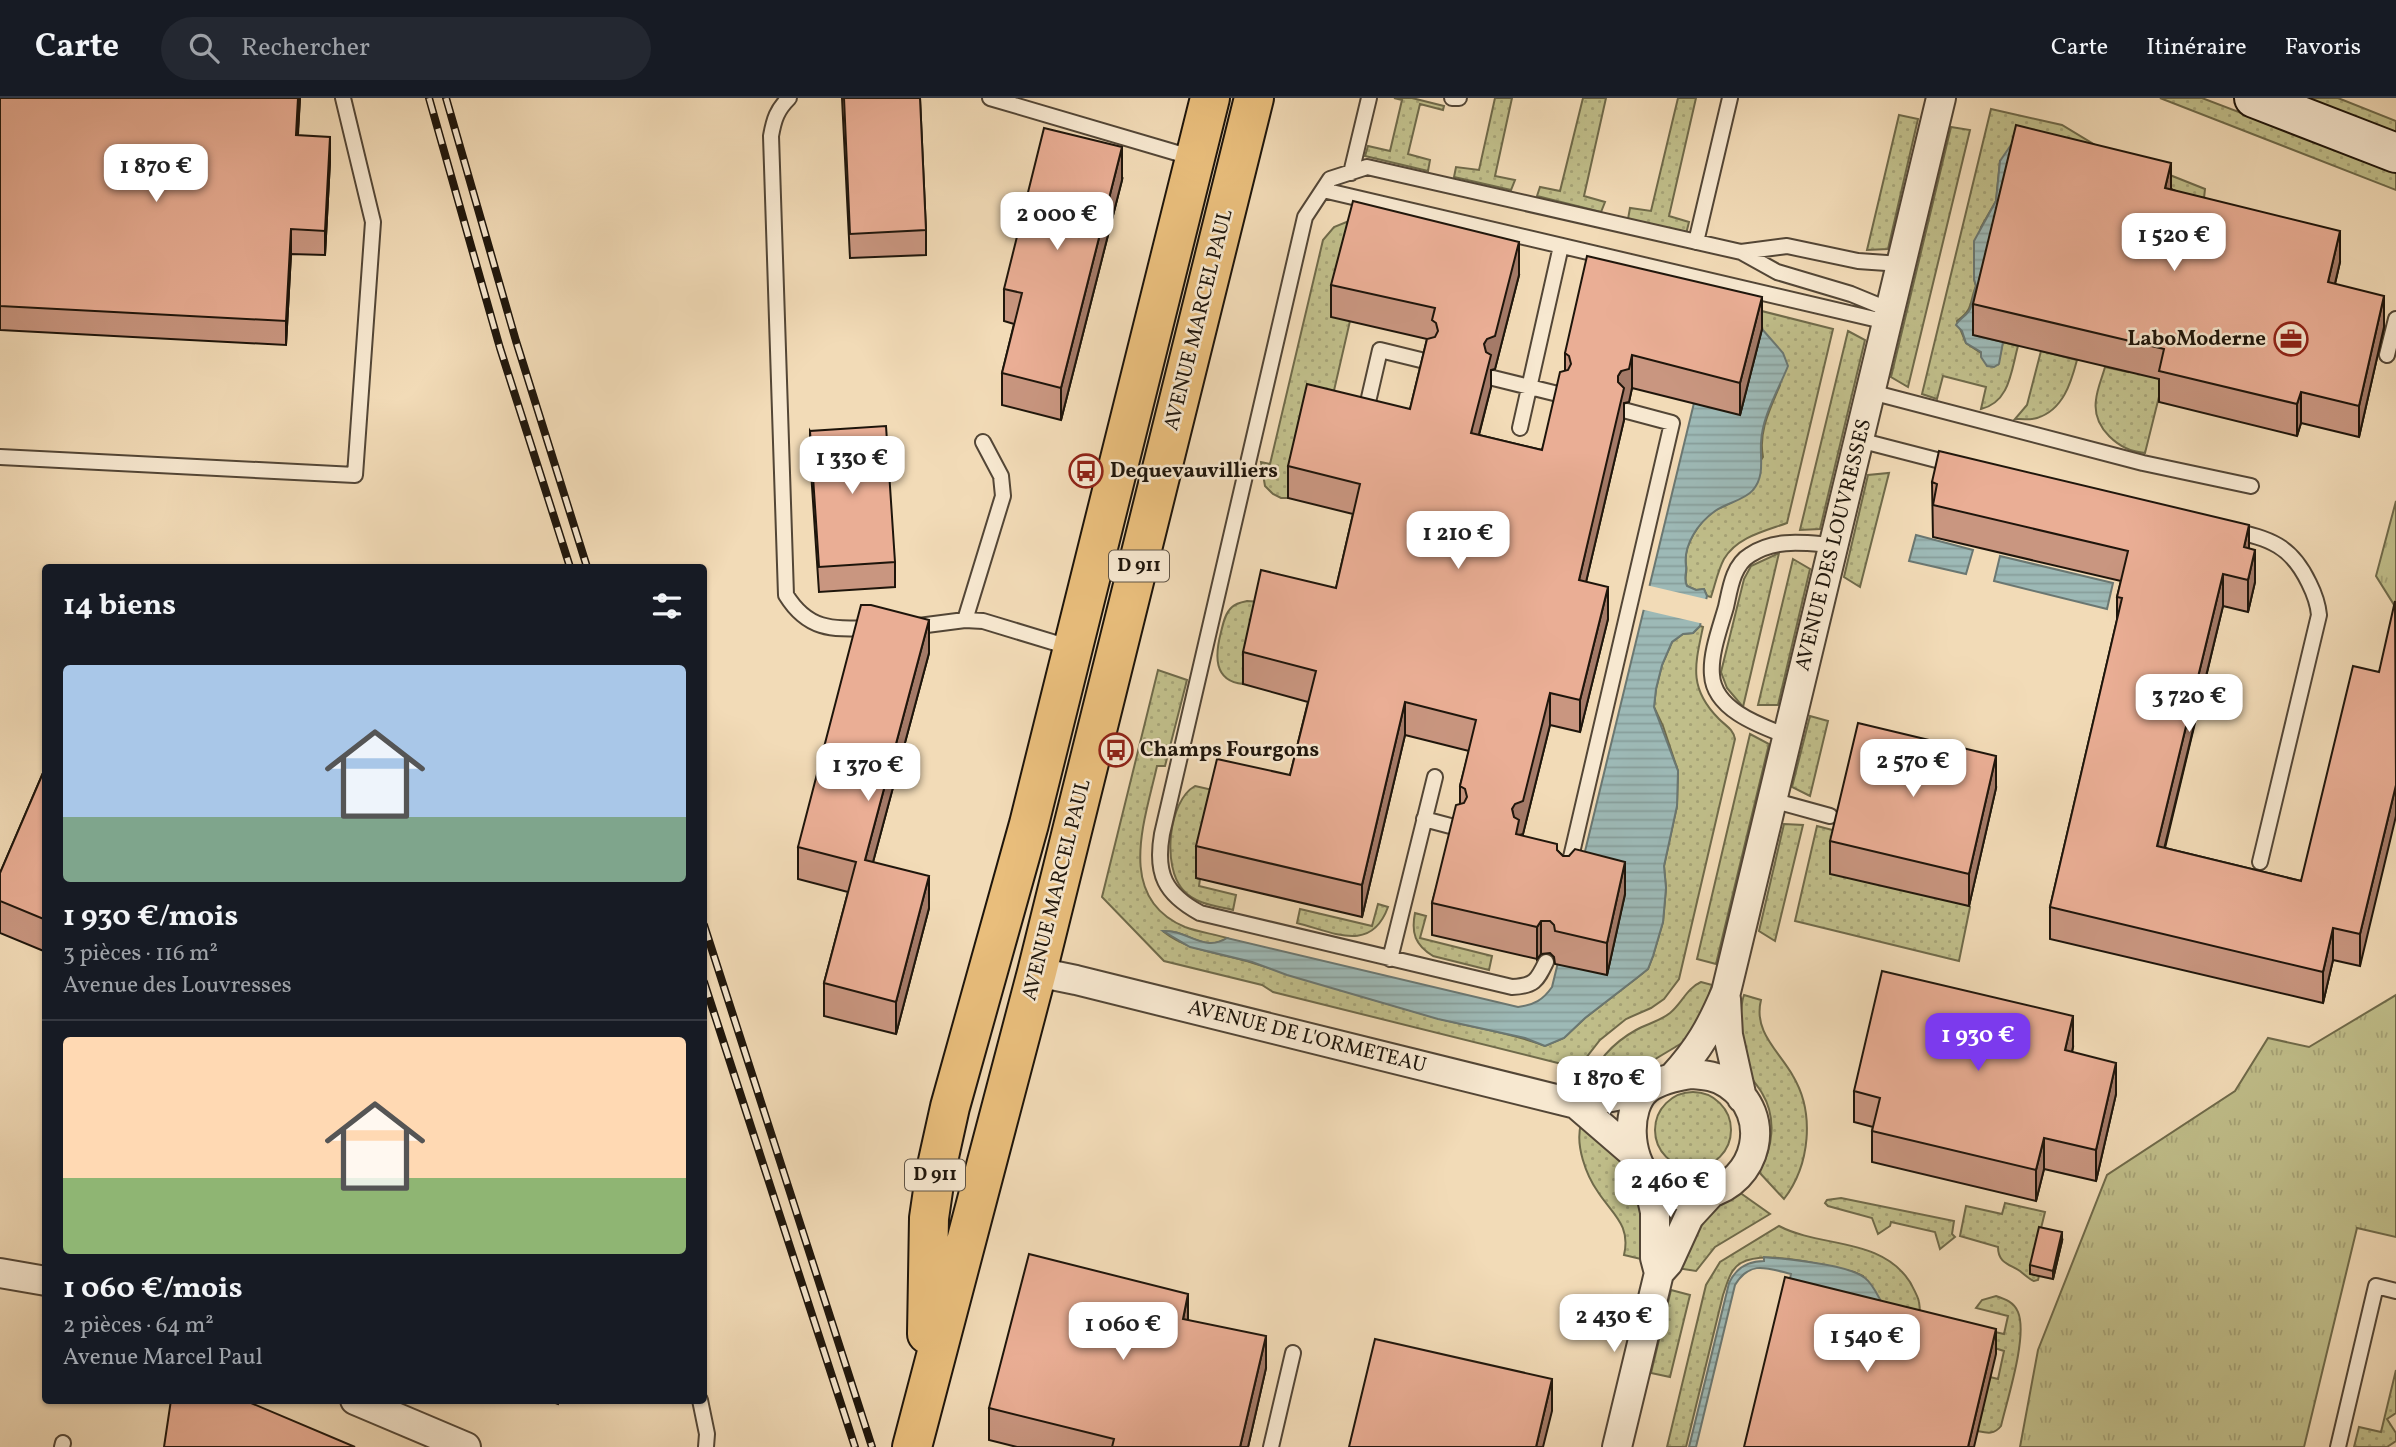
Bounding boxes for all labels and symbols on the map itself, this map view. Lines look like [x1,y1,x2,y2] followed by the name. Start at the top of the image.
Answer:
[91,144,221,204] pin: 1 870 €
[992,192,1122,252] pin: 2 000 €
[1157,206,1241,434] street label: AVENUE MARCEL PAUL
[2109,214,2239,273] pin: 1 520 €
[2272,320,2310,358] office icon: LaboModerne
[2128,325,2266,354] place label: LaboModerne
[1789,416,1879,674] street label: AVENUE DES LOUVRESSES
[787,436,917,496] pin: 1 330 €
[1067,452,1105,490] bus stop icon: Dequevauvilliers
[1110,457,1278,486] place label: Dequevauvilliers
[1393,512,1523,571] pin: 1 210 €
[1109,551,1169,582] road number: D 911
[2124,674,2254,734] pin: 3 720 €
[1097,731,1135,769] bus stop icon: Champs Fourgons
[1140,736,1319,765] place label: Champs Fourgons
[1848,740,1978,799] pin: 2 570 €
[803,744,933,803] pin: 1 370 €
[1015,776,1099,1004] street label: AVENUE MARCEL PAUL
[1185,993,1429,1081] street label: AVENUE DE L'ORMETEAU
[1913,1014,2043,1073] pin: 1 930 €
[1544,1056,1674,1116] pin: 1 870 €
[905,1160,965,1190] road number: D 911
[1605,1160,1735,1219] pin: 2 460 €
[1549,1294,1679,1354] pin: 2 430 €
[1058,1302,1188,1362] pin: 1 060 €
[1802,1314,1932,1374] pin: 1 540 €

